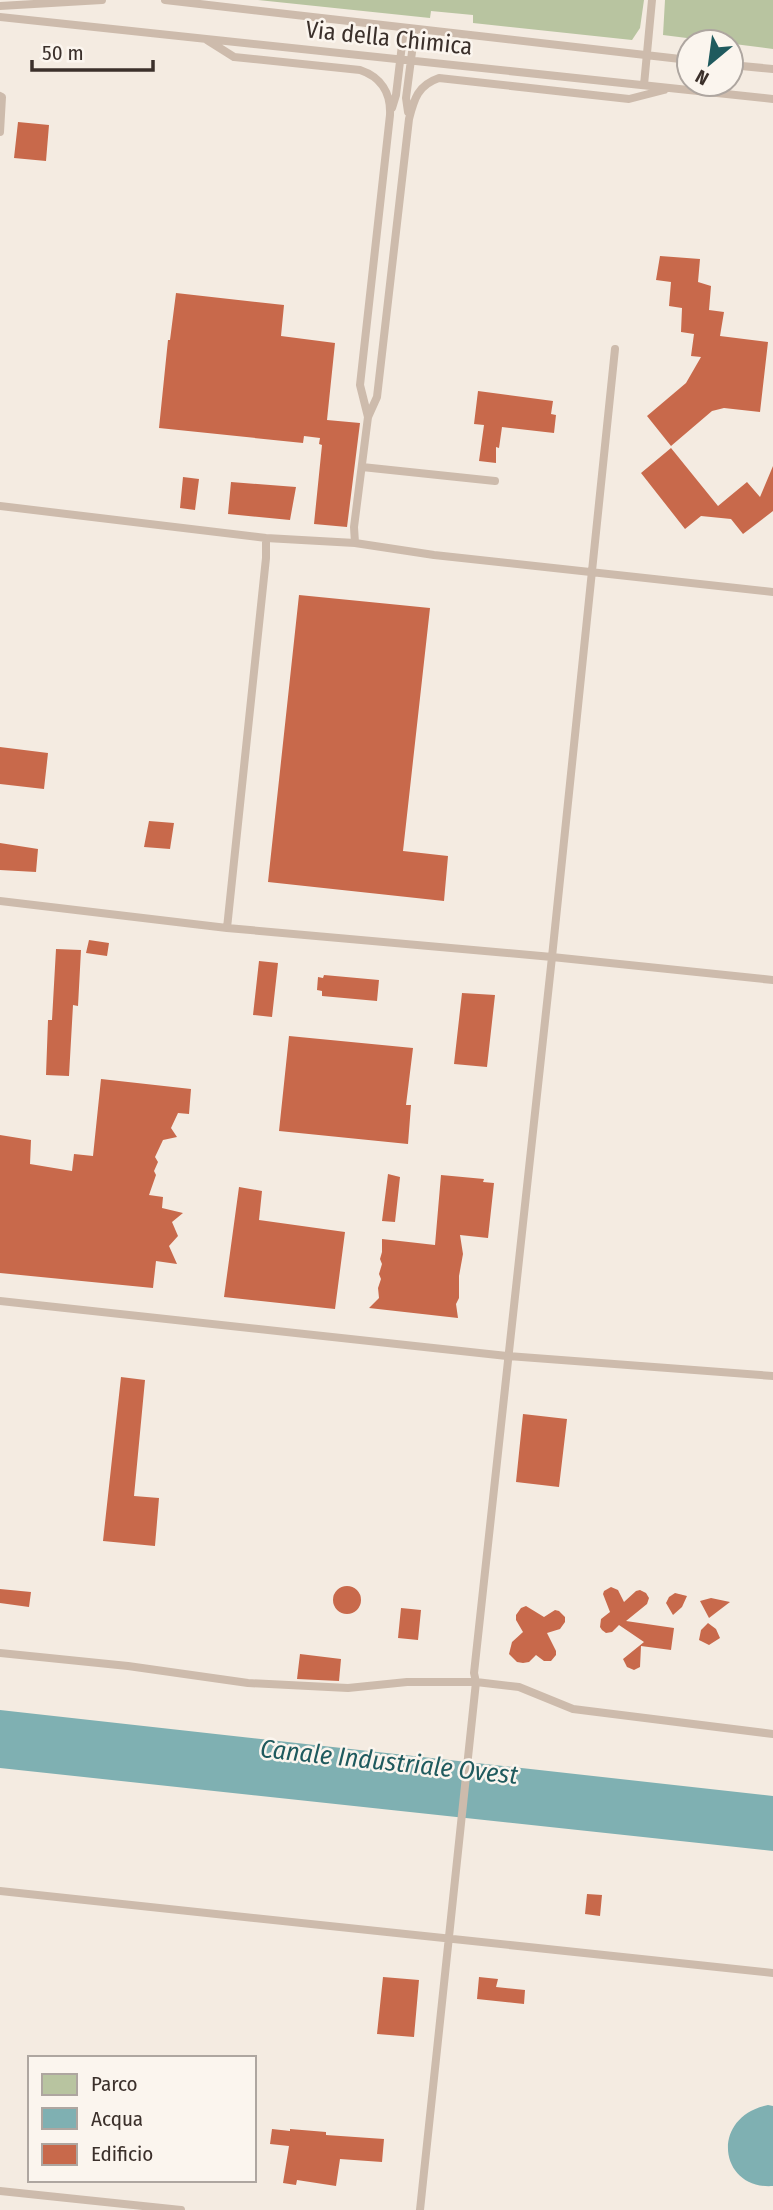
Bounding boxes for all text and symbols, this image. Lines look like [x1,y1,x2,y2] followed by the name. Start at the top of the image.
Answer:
[304,15,474,61] street label: Via della Chimica
[32,28,152,72] scale bar
[675,28,745,98] north arrow
[42,40,84,66] text: 50 m
[691,65,713,90] text: N
[259,1733,520,1791] water label: Canale Industriale Ovest
[28,2056,256,2182] legend
[91,2071,138,2097] text: Parco
[91,2106,143,2132] text: Acqua
[91,2141,153,2167] text: Edificio

